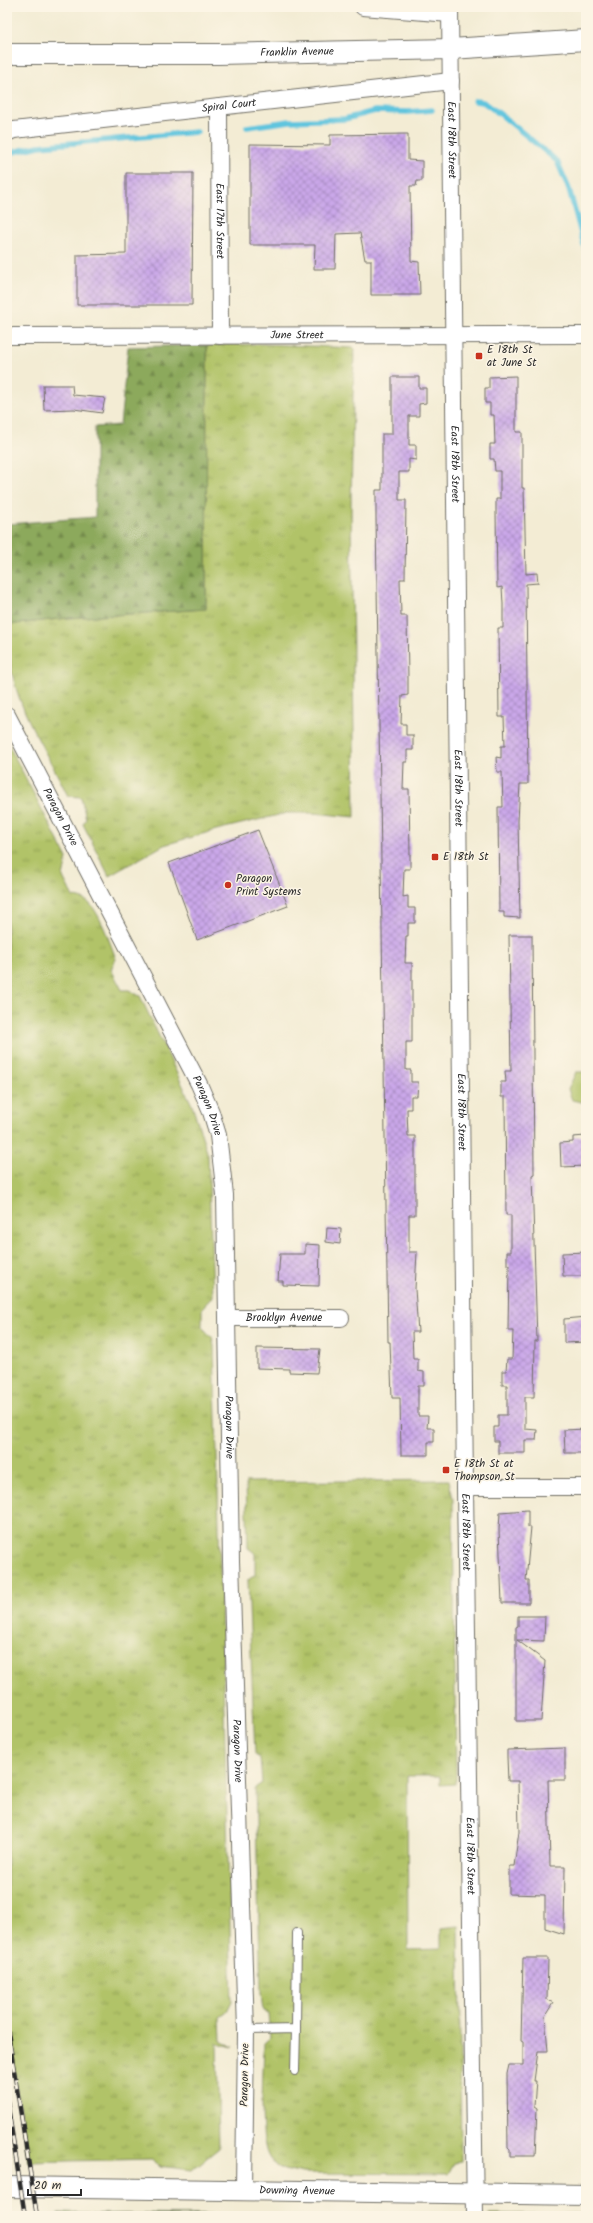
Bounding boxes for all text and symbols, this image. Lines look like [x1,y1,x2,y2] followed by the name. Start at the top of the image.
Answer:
[260,43,334,62] street label: Franklin Avenue
[201,94,258,118] street label: Spiral Court
[442,101,461,180] street label: East 18th Street
[210,183,229,260] street label: East 17th Street
[270,326,325,345] street label: June Street
[487,341,537,372] place label: E 18th St at June St
[474,351,484,361] marker: E 18th St at June St
[445,425,464,504] street label: East 18th Street
[449,749,467,828] street label: East 18th Street
[37,785,83,849] street label: Paragon Drive
[443,848,489,866] place label: E 18th St
[430,852,440,862] marker: E 18th St
[236,870,301,901] place label: Paragon Print Systems
[223,880,233,890] marker: Paragon Print Systems
[187,1072,227,1138] street label: Paragon Drive
[452,1073,471,1152] street label: East 18th Street
[246,1309,322,1327] street label: Brooklyn Avenue
[219,1395,238,1459] street label: Paragon Drive
[454,1455,516,1486] place label: E 18th St at Thompson St
[441,1465,451,1475] marker: E 18th St at Thompson St
[456,1493,475,1572] street label: East 18th Street
[227,1719,247,1783] street label: Paragon Drive
[461,1817,480,1896] street label: East 18th Street
[235,2043,255,2107] street label: Paragon Drive
[28,2171,81,2197] scale bar
[34,2176,62,2195] text: 20 m
[259,2181,335,2201] street label: Downing Avenue

